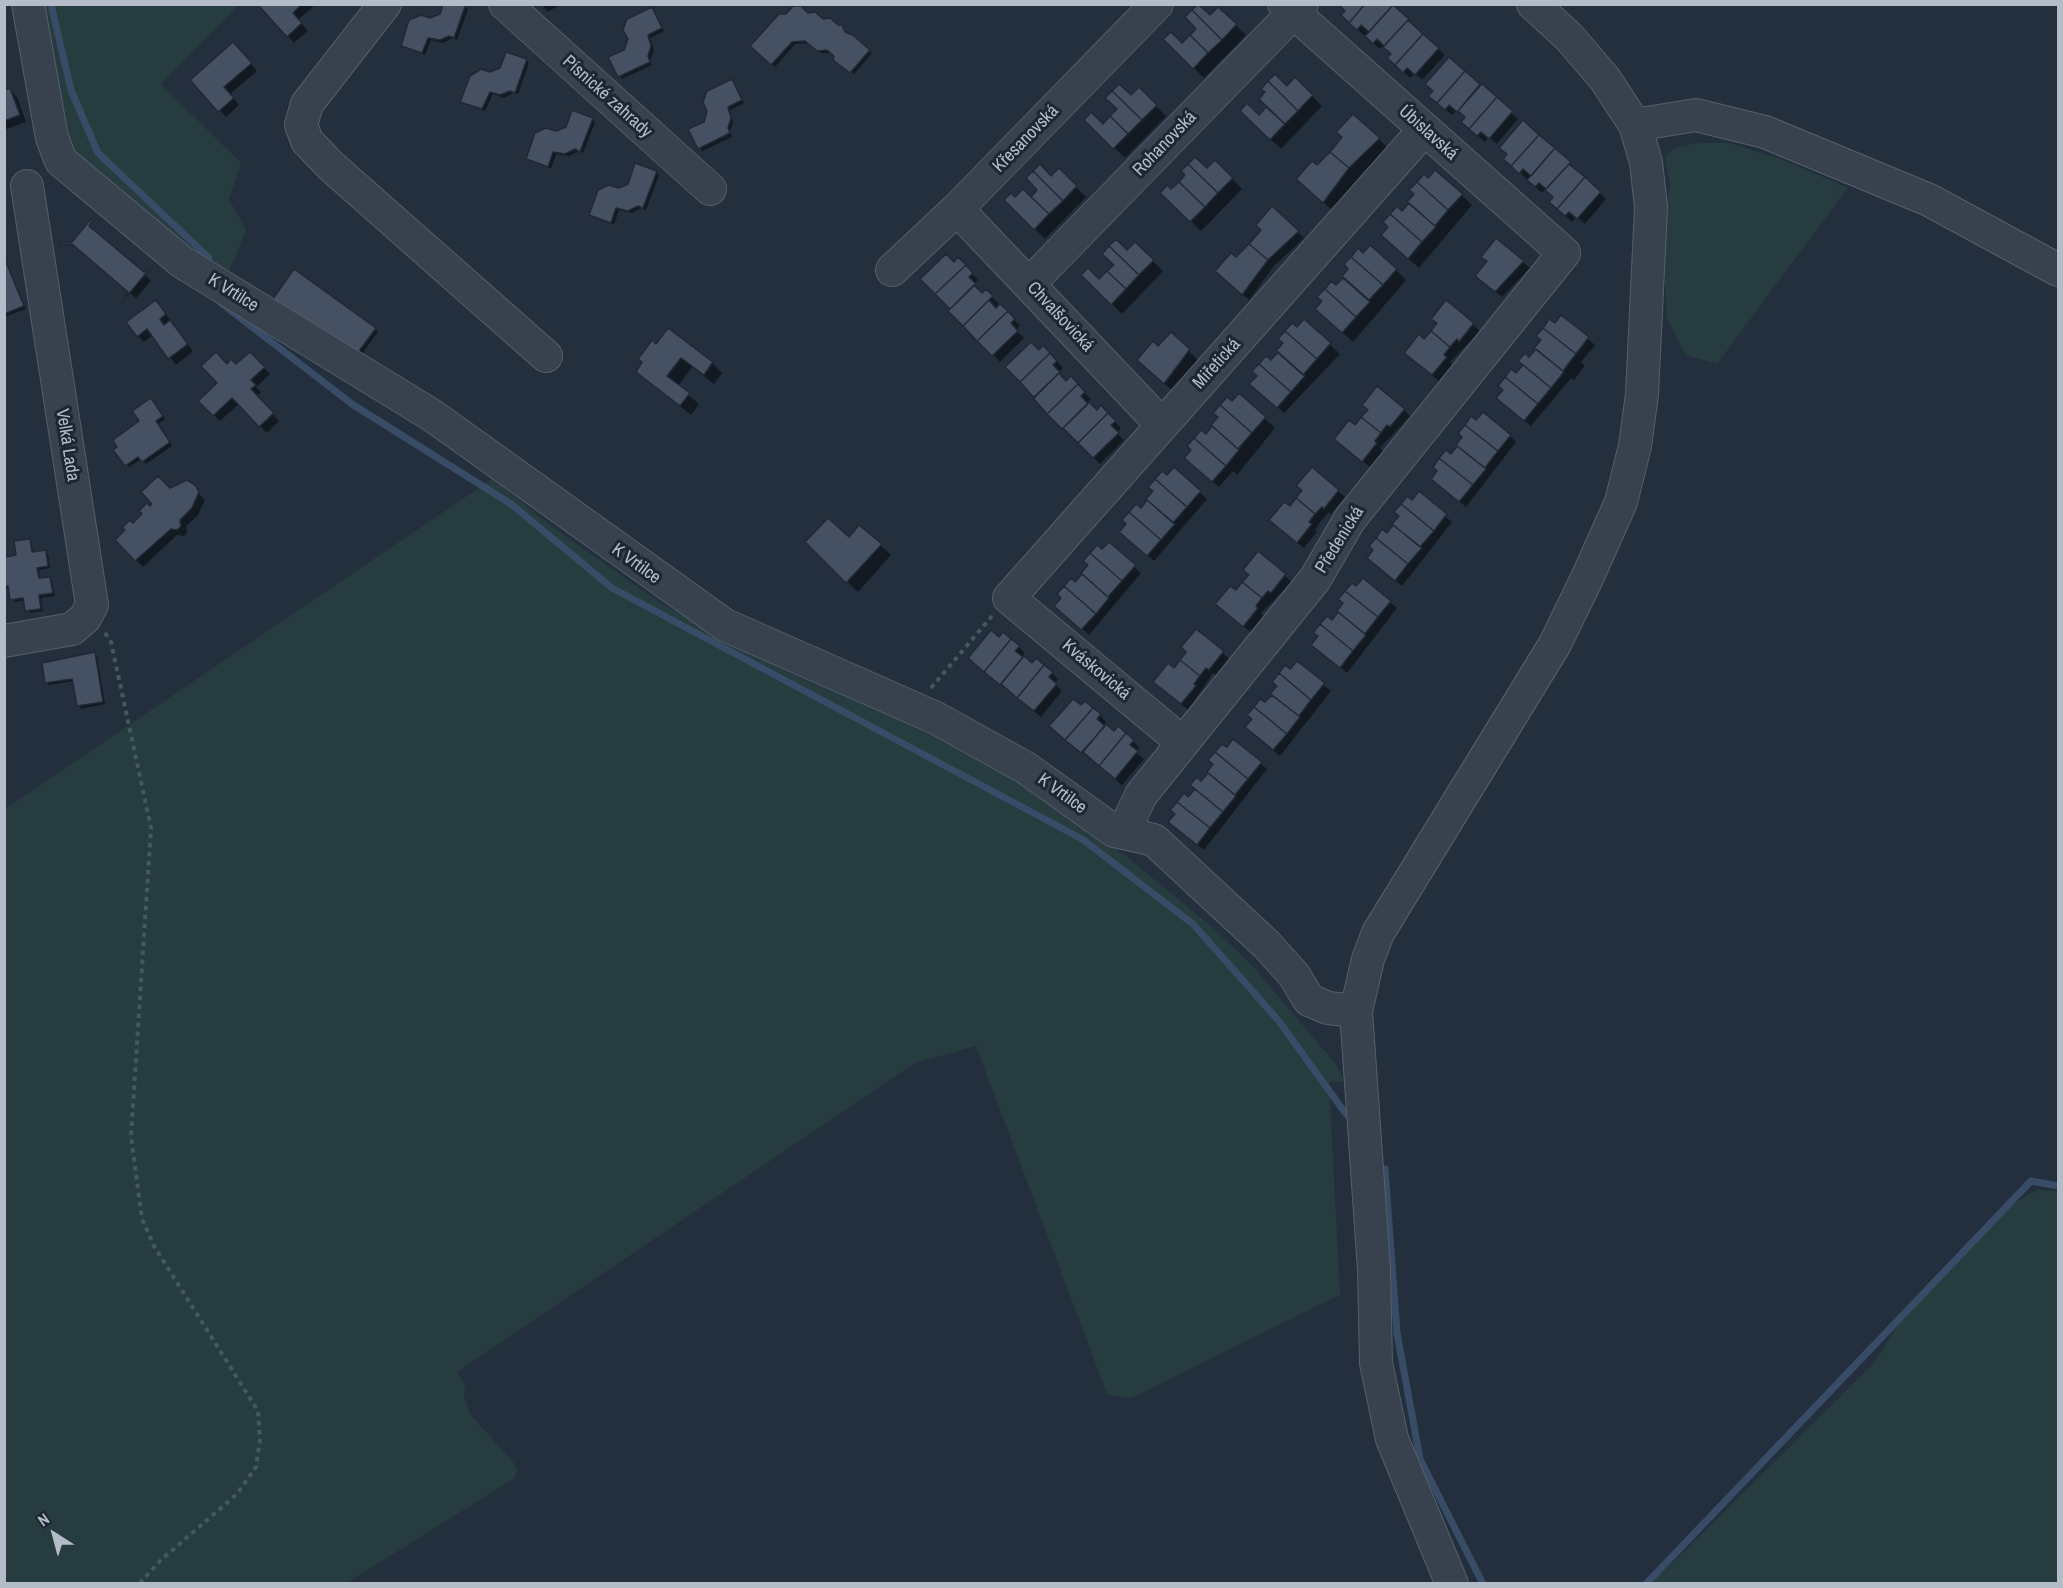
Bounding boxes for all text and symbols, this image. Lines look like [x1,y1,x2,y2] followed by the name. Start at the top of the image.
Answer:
[558,51,656,143] street label: Písnické zahrady
[989,101,1063,177] street label: Křesanovská
[1394,101,1462,165] street label: Úbislavská
[1129,107,1201,181] street label: Rohanovská
[204,269,262,317] street label: K Vrtilce
[1022,278,1098,356] street label: Chvalšovická
[1189,334,1245,394] street label: Miřetická
[51,407,83,483] street label: Velká Lada
[1311,503,1369,577] street label: Předenická
[607,539,665,589] street label: K Vrtilce
[1057,635,1135,705] street label: Kváskovická
[1033,769,1091,819] street label: K Vrtilce
[24,1504,84,1564] north arrow
[33,1508,54,1531] text: N

